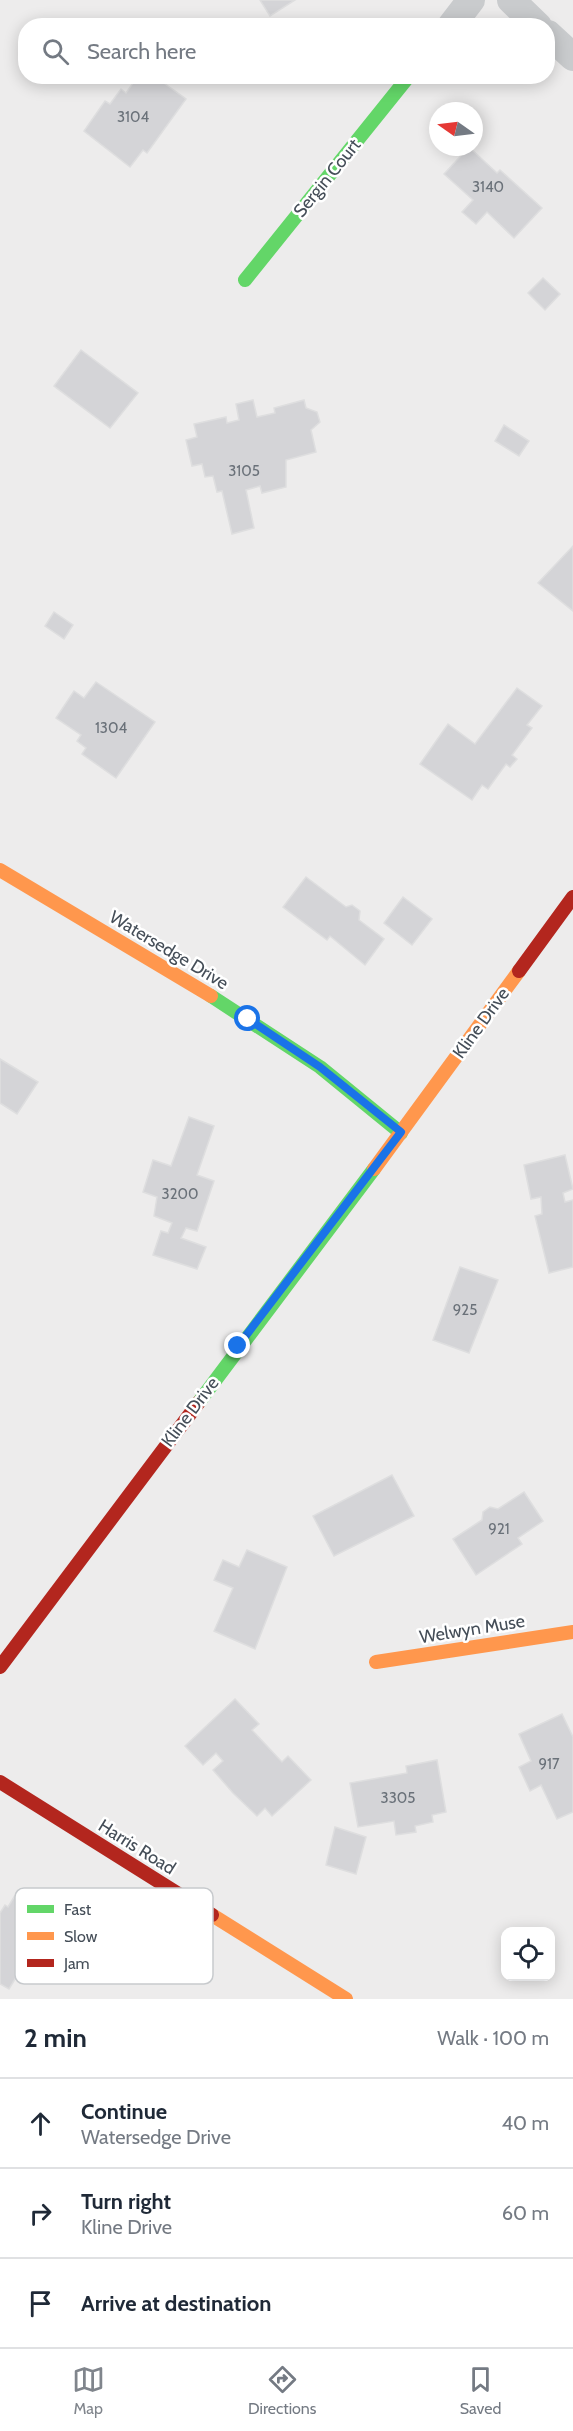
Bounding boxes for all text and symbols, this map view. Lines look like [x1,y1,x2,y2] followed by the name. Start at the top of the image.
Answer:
[18,18,555,84] search box
[39,35,72,68] icon: search
[87,38,196,65] text: Search here
[429,102,483,156] north arrow
[117,108,149,126] house number: 3104
[289,134,365,222] street label: Sergin Court
[472,178,504,196] house number: 3140
[228,462,260,480] house number: 3105
[95,719,127,737] house number: 1304
[106,906,232,994] street label: Watersedge Drive
[448,983,514,1063] street label: Kline Drive
[234,1005,260,1031] route start
[162,1185,198,1203] house number: 3200
[453,1301,477,1319] house number: 925
[224,1332,250,1358] route end
[157,1373,223,1451] street label: Kline Drive
[488,1520,510,1538] house number: 921
[418,1610,526,1648] street label: Welwyn Muse
[539,1755,560,1773] house number: 917
[381,1789,415,1807] house number: 3305
[94,1815,180,1879] street label: Harris Road
[15,1888,213,1984] legend
[64,1900,92,1919] text: Fast
[64,1927,98,1946] text: Slow
[501,1927,555,1981] map controls
[501,1927,555,1981] button: locate
[63,1954,90,1973] text: Jam
[24,2022,87,2054] text: 2 min
[437,2026,549,2050] text: Walk · 100 m
[81,2098,167,2125] text: Continue
[24,2107,57,2140] icon: ahead
[501,2111,549,2135] text: 40 m
[81,2125,231,2149] text: Watersedge Drive
[81,2188,171,2215] text: Turn right
[24,2197,57,2230] icon: right
[502,2201,549,2225] text: 60 m
[81,2215,172,2239] text: Kline Drive
[24,2287,57,2320] icon: arrive
[81,2290,271,2317] text: Arrive at destination
[72,2363,105,2418] tab: Map
[248,2363,316,2418] tab: Directions
[460,2363,501,2418] tab: Saved

